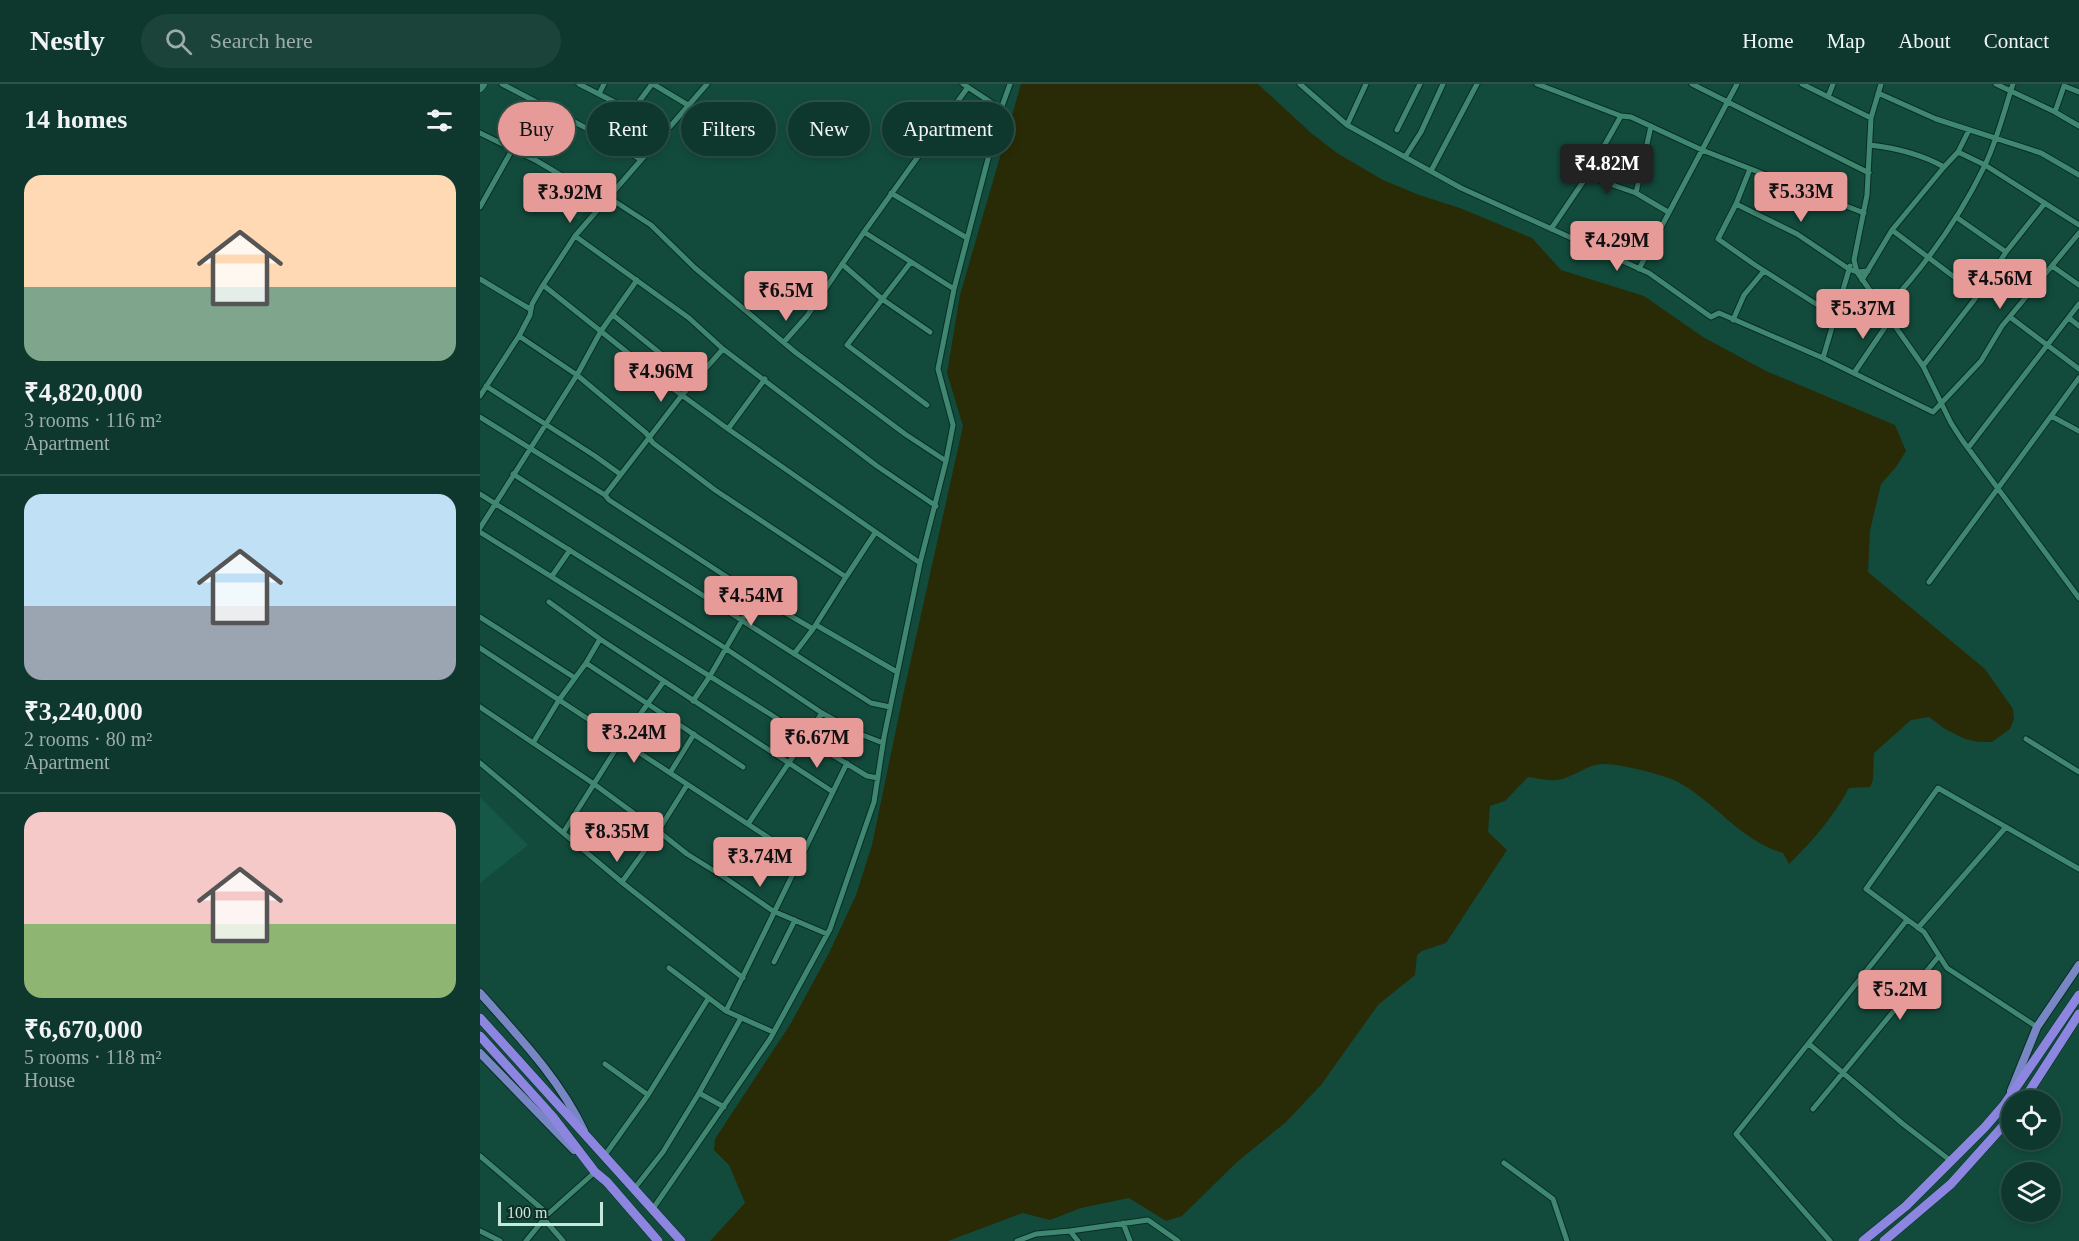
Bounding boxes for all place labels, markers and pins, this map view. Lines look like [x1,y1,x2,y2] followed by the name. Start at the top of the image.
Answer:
[1558,144,1656,195] pin: ₹4.82M
[1752,172,1850,223] pin: ₹5.33M
[521,173,619,224] pin: ₹3.92M
[1568,221,1666,272] pin: ₹4.29M
[1951,259,2049,310] pin: ₹4.56M
[744,271,828,322] pin: ₹6.5M
[1814,289,1912,340] pin: ₹5.37M
[612,352,710,403] pin: ₹4.96M
[702,576,800,627] pin: ₹4.54M
[585,713,683,764] pin: ₹3.24M
[768,718,866,769] pin: ₹6.67M
[568,812,666,863] pin: ₹8.35M
[711,837,809,888] pin: ₹3.74M
[1858,970,1942,1021] pin: ₹5.2M

